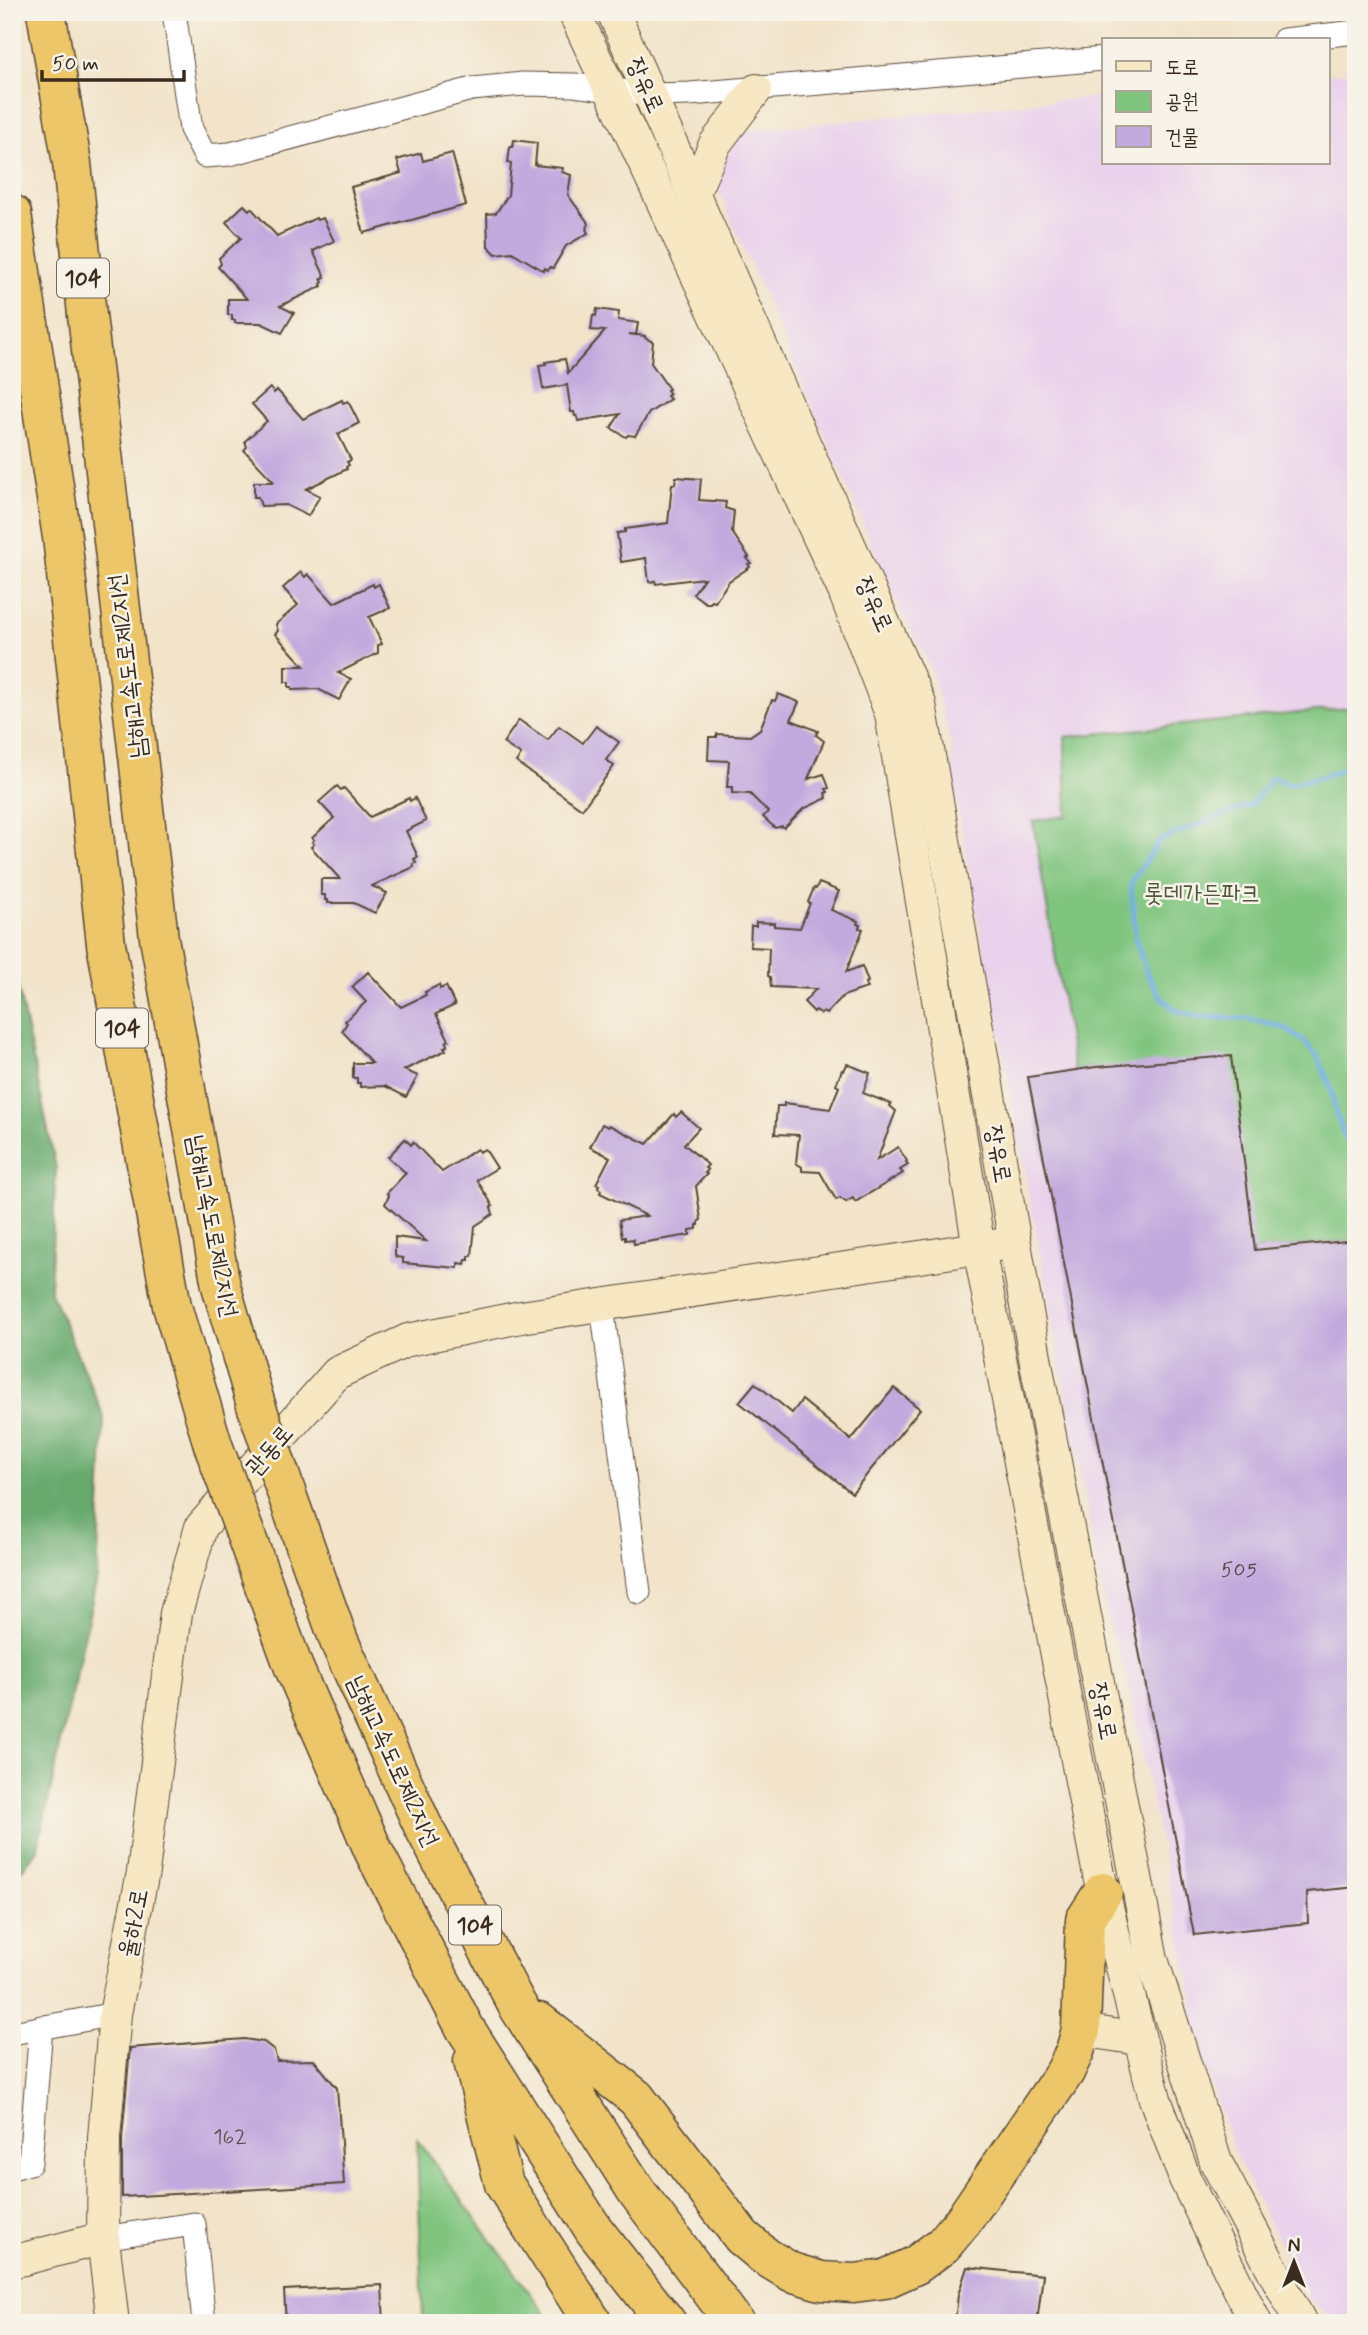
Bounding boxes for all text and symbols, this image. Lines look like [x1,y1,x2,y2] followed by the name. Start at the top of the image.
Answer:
[42,38,184,82] scale bar
[1102,38,1330,164] legend
[52,50,99,78] text: 50 m
[619,53,671,118] street label: 장유로
[1165,54,1199,82] text: 도로
[1165,88,1199,116] text: 공원
[1165,124,1199,152] text: 건물
[57,258,109,298] road number: 104
[102,572,155,760] street label: 남해고속도로제2지선
[848,572,900,637] street label: 장유로
[1144,879,1260,910] park label: 롯데가든파크
[96,1009,148,1048] road number: 104
[977,1123,1018,1185] street label: 장유로
[179,1132,244,1320] street label: 남해고속도로제2지선
[239,1419,301,1483] street label: 관동로
[1221,1556,1257,1584] house number: 505
[339,1671,446,1852] street label: 남해고속도로제2지선
[1082,1680,1123,1743] street label: 장유로
[113,1886,156,1960] street label: 율하2로
[449,1906,501,1944] road number: 104
[213,2123,247,2151] house number: 162
[1260,2226,1330,2296] north arrow
[1288,2234,1300,2259] text: N

